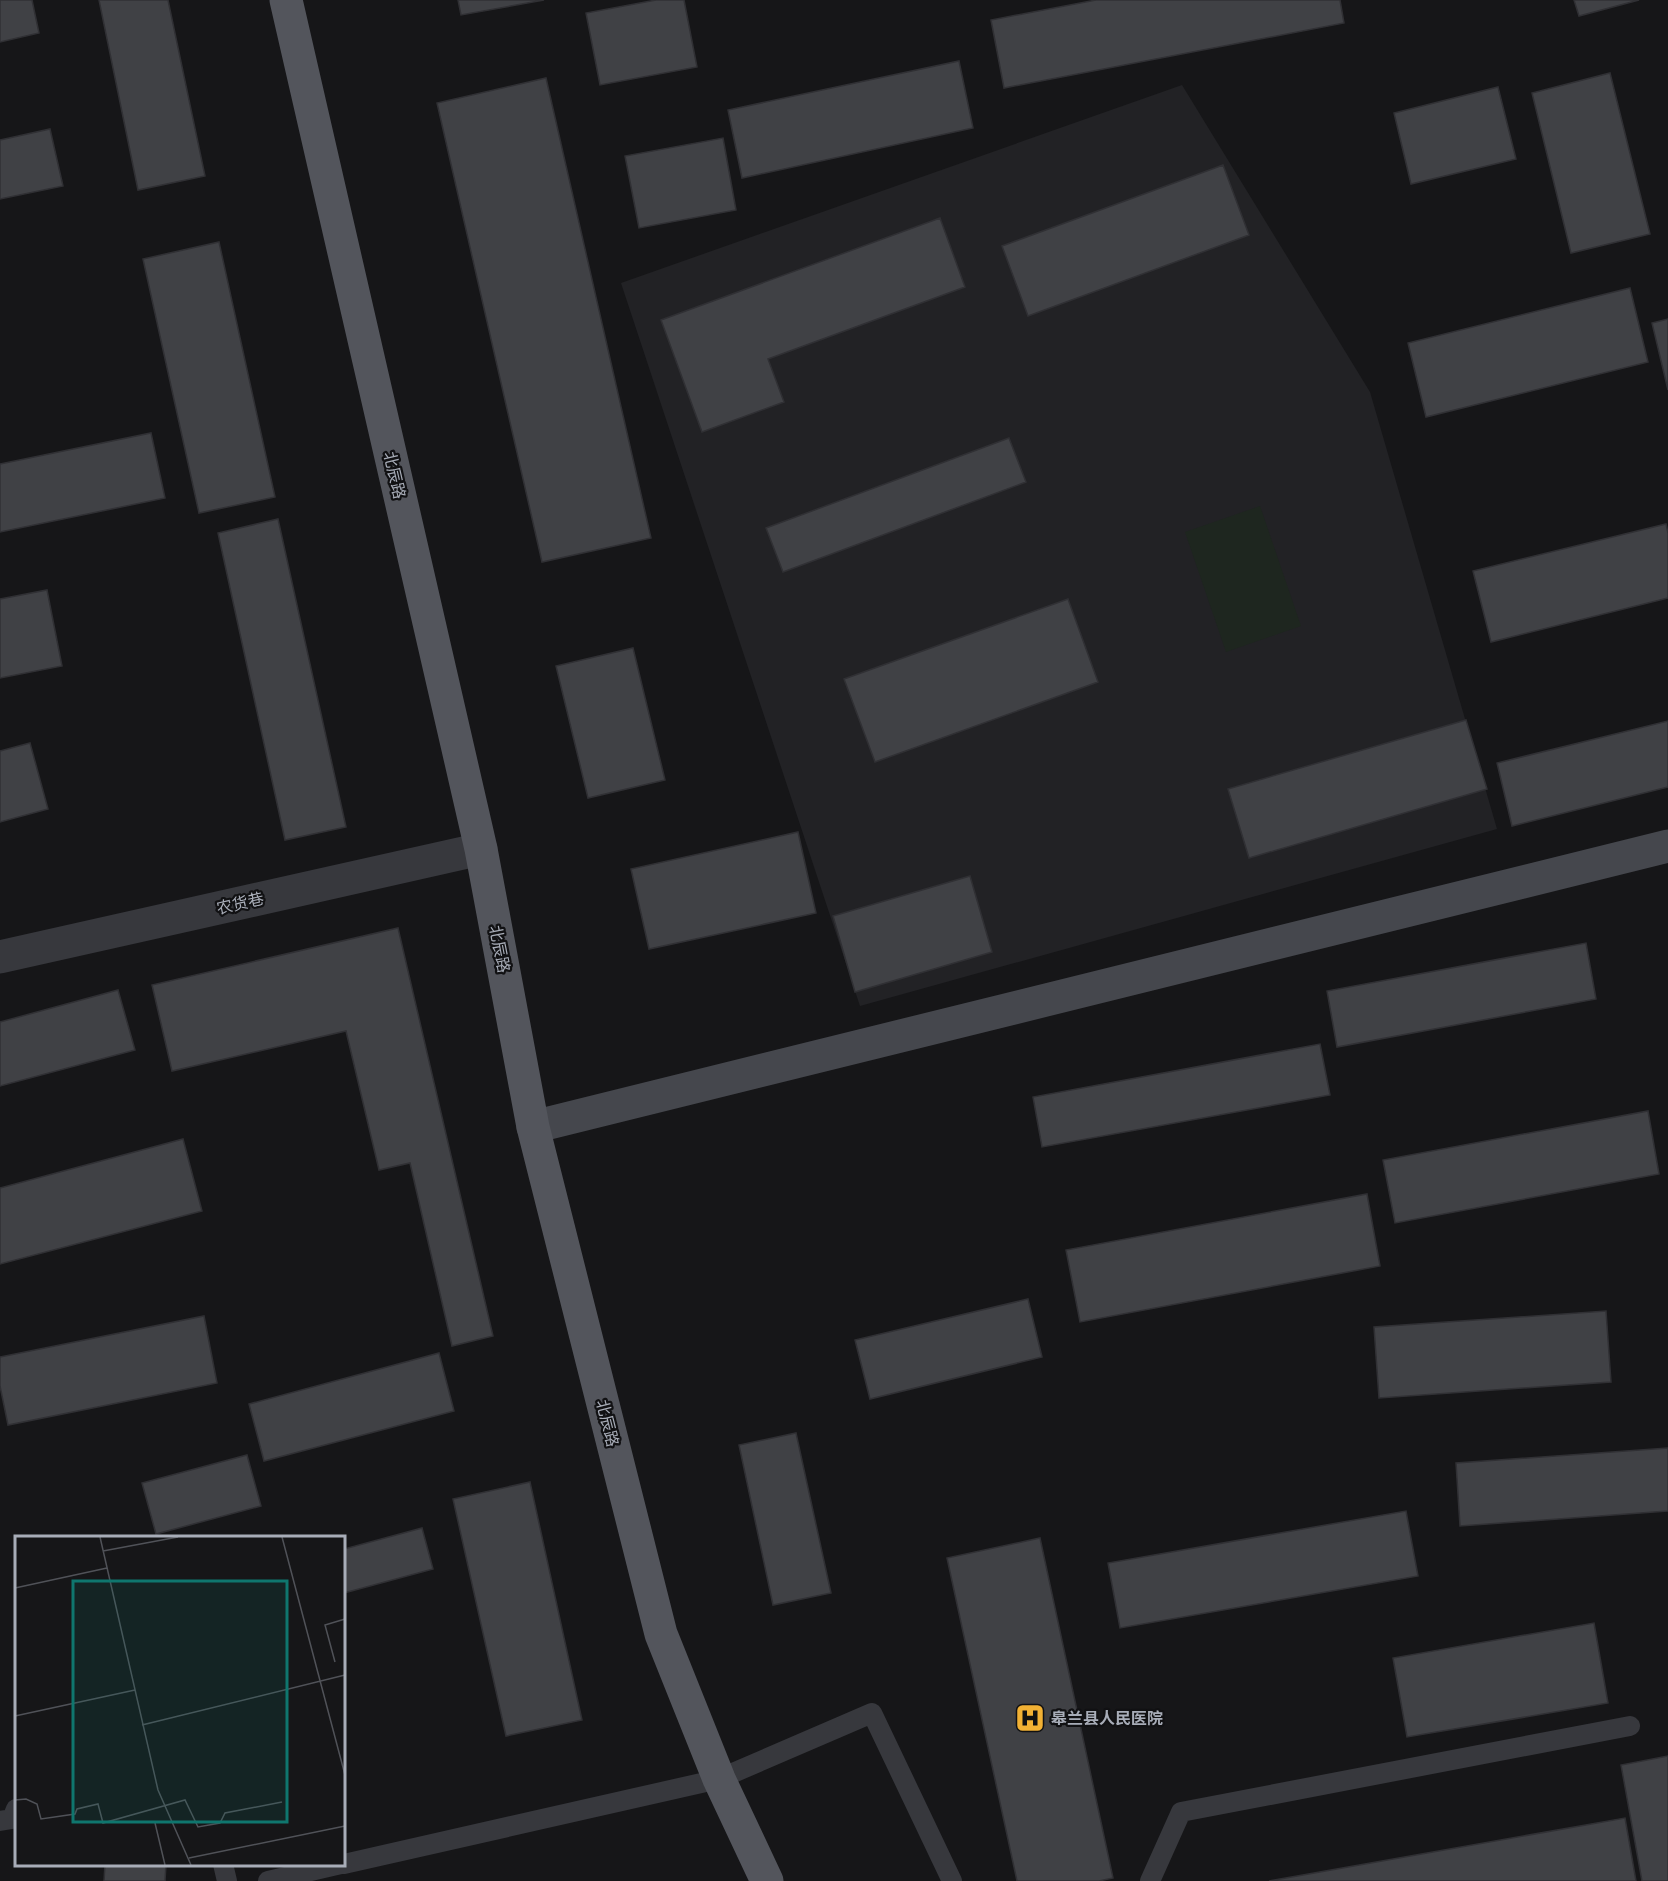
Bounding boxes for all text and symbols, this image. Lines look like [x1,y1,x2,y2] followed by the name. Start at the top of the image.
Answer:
[381,450,409,500] street label: 北辰路
[215,889,265,917] street label: 农货巷
[487,924,513,974] street label: 北辰路
[593,1398,623,1448] street label: 北辰路
[15,1536,345,1866] inset map
[1014,1702,1046,1734] hospital icon: 皋兰县人民医院
[1051,1709,1163,1727] place label: 皋兰县人民医院

